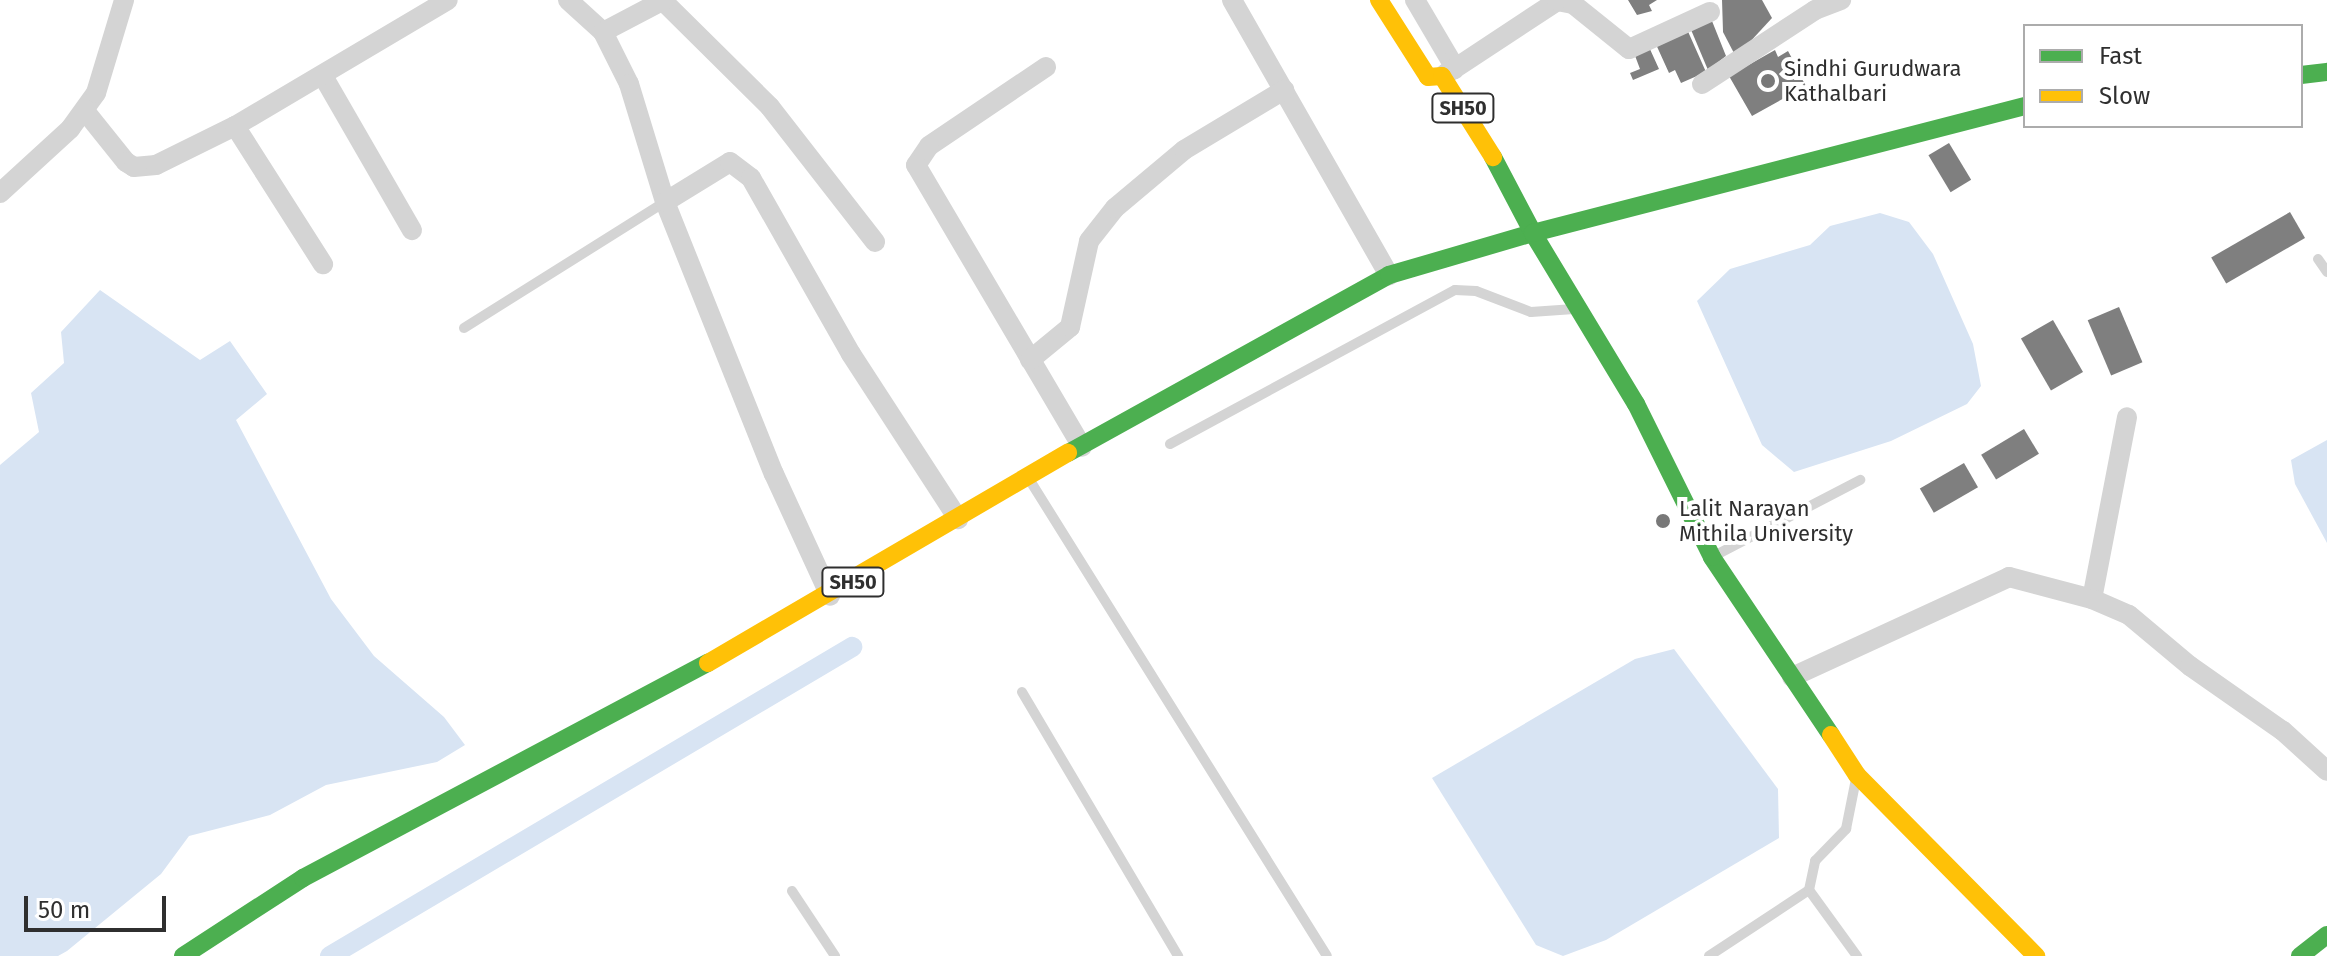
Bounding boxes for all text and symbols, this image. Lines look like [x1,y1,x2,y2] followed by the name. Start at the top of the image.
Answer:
[2023,24,2303,128] legend
[2099,42,2142,70] text: Fast
[1784,55,1961,106] place label: Sindhi Gurudwara Kathalbari
[1759,72,1777,90] marker: Sindhi Gurudwara Kathalbari
[2099,82,2150,110] text: Slow
[1431,92,1495,124] road number: SH50
[1679,495,1853,546] place label: Lalit Narayan Mithila University
[1654,512,1672,530] marker: Lalit Narayan Mithila University
[821,566,885,598] road number: SH50
[28,880,170,930] scale bar
[38,896,90,924] text: 50 m

